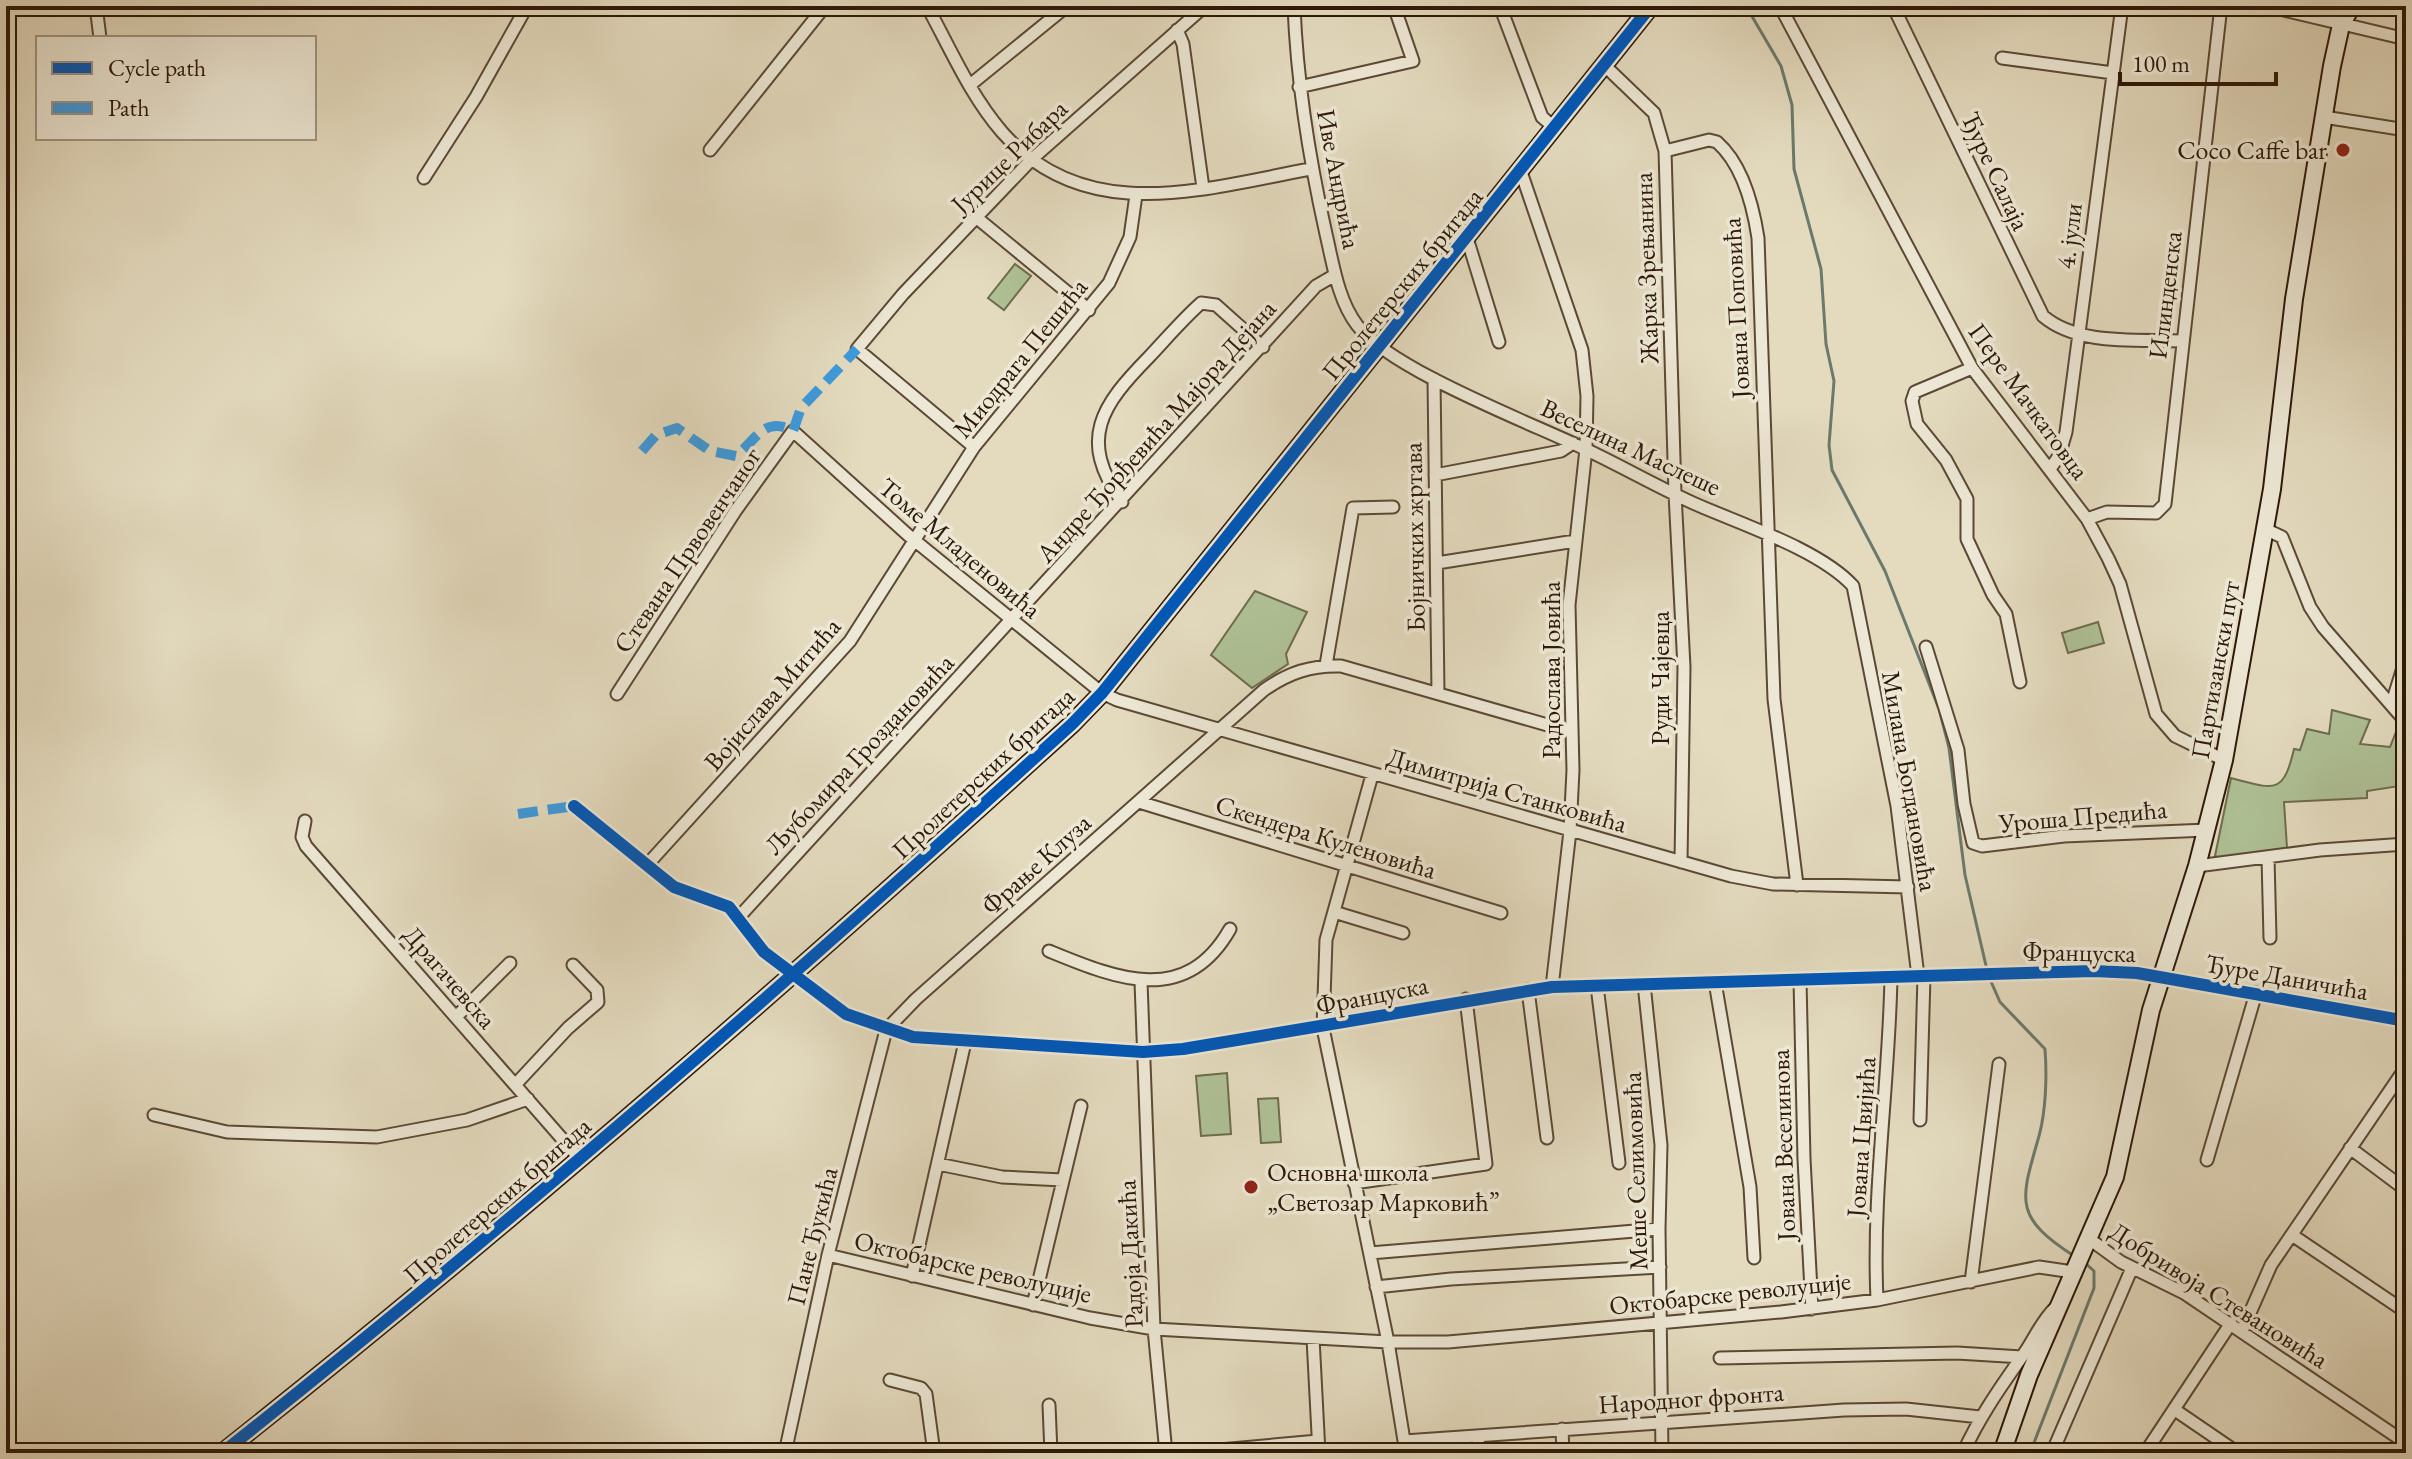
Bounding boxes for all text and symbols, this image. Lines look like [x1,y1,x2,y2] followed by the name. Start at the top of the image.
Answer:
[36,36,316,140] legend
[2120,36,2276,86] scale bar
[2132,48,2190,79] text: 100 m
[108,52,206,83] text: Cycle path
[942,91,1075,222] street label: Јурице Рибара
[108,92,150,123] text: Path
[1309,106,1369,252] street label: Иве Андрића
[1954,106,2038,236] street label: Ђуре Салаја
[2177,133,2327,167] place label: Coco Caffe bar
[2334,141,2352,159] marker: Coco Caffe bar
[1626,171,1666,365] street label: Жарка Зрењанина
[1314,180,1491,387] street label: Пролетерских бригада
[2048,201,2090,271] street label: 4. јули
[1714,216,1758,401] street label: Јована Поповића
[2140,228,2190,361] street label: Илинденска
[945,270,1095,445] street label: Миодрага Пешића
[1028,292,1284,571] street label: Андре Ђорђевића Мајора Дејана
[1961,316,2098,487] street label: Пере Мачкатовца
[1536,390,1726,504] street label: Веселина Маслеше
[606,441,768,659] street label: Стевана Првовенчаног
[1395,441,1433,632] street label: Бојничких жртава
[872,470,1049,626] street label: Томе Младеновића
[2183,578,2247,762] street label: Партизански пут
[1534,580,1568,759] street label: Радослава Јовића
[696,610,848,778] street label: Војислава Митића
[1643,610,1677,745] street label: Руди Чајевца
[757,646,962,862] street label: Љубомира Гроздановића
[1874,668,1946,894] street label: Милана Богдановића
[884,679,1082,867] street label: Пролетерских бригада
[1383,740,1631,841] street label: Димитрија Станковића
[1211,787,1441,887] street label: Скендера Куленовића
[1996,792,2169,840] street label: Уроша Предића
[974,805,1098,922] street label: Фрање Клуза
[396,918,505,1036] street label: Драгачевска
[2022,934,2137,970] street label: Француска
[2203,946,2372,1008] street label: Ђуре Даничића
[1313,967,1432,1023] street label: Француска
[1763,1048,1803,1243] street label: Јована Веселинова
[1838,1055,1884,1220] street label: Јована Цвијића
[1615,1070,1655,1271] street label: Меше Селимовића
[396,1109,599,1291] street label: Пролетерских бригада
[1267,1155,1500,1219] place label: Основна школа „Светозар Марковић”
[778,1163,846,1309] street label: Пане Ђукића
[1109,1178,1151,1329] street label: Радоја Дакића
[1242,1178,1260,1196] marker: Основна школа „Светозар Марковић”
[2103,1214,2335,1376] street label: Добривоја Стевановића
[851,1223,1095,1311] street label: Октобарске револуције
[1608,1263,1852,1323] street label: Октобарске револуције
[1597,1375,1786,1421] street label: Народног фронта

